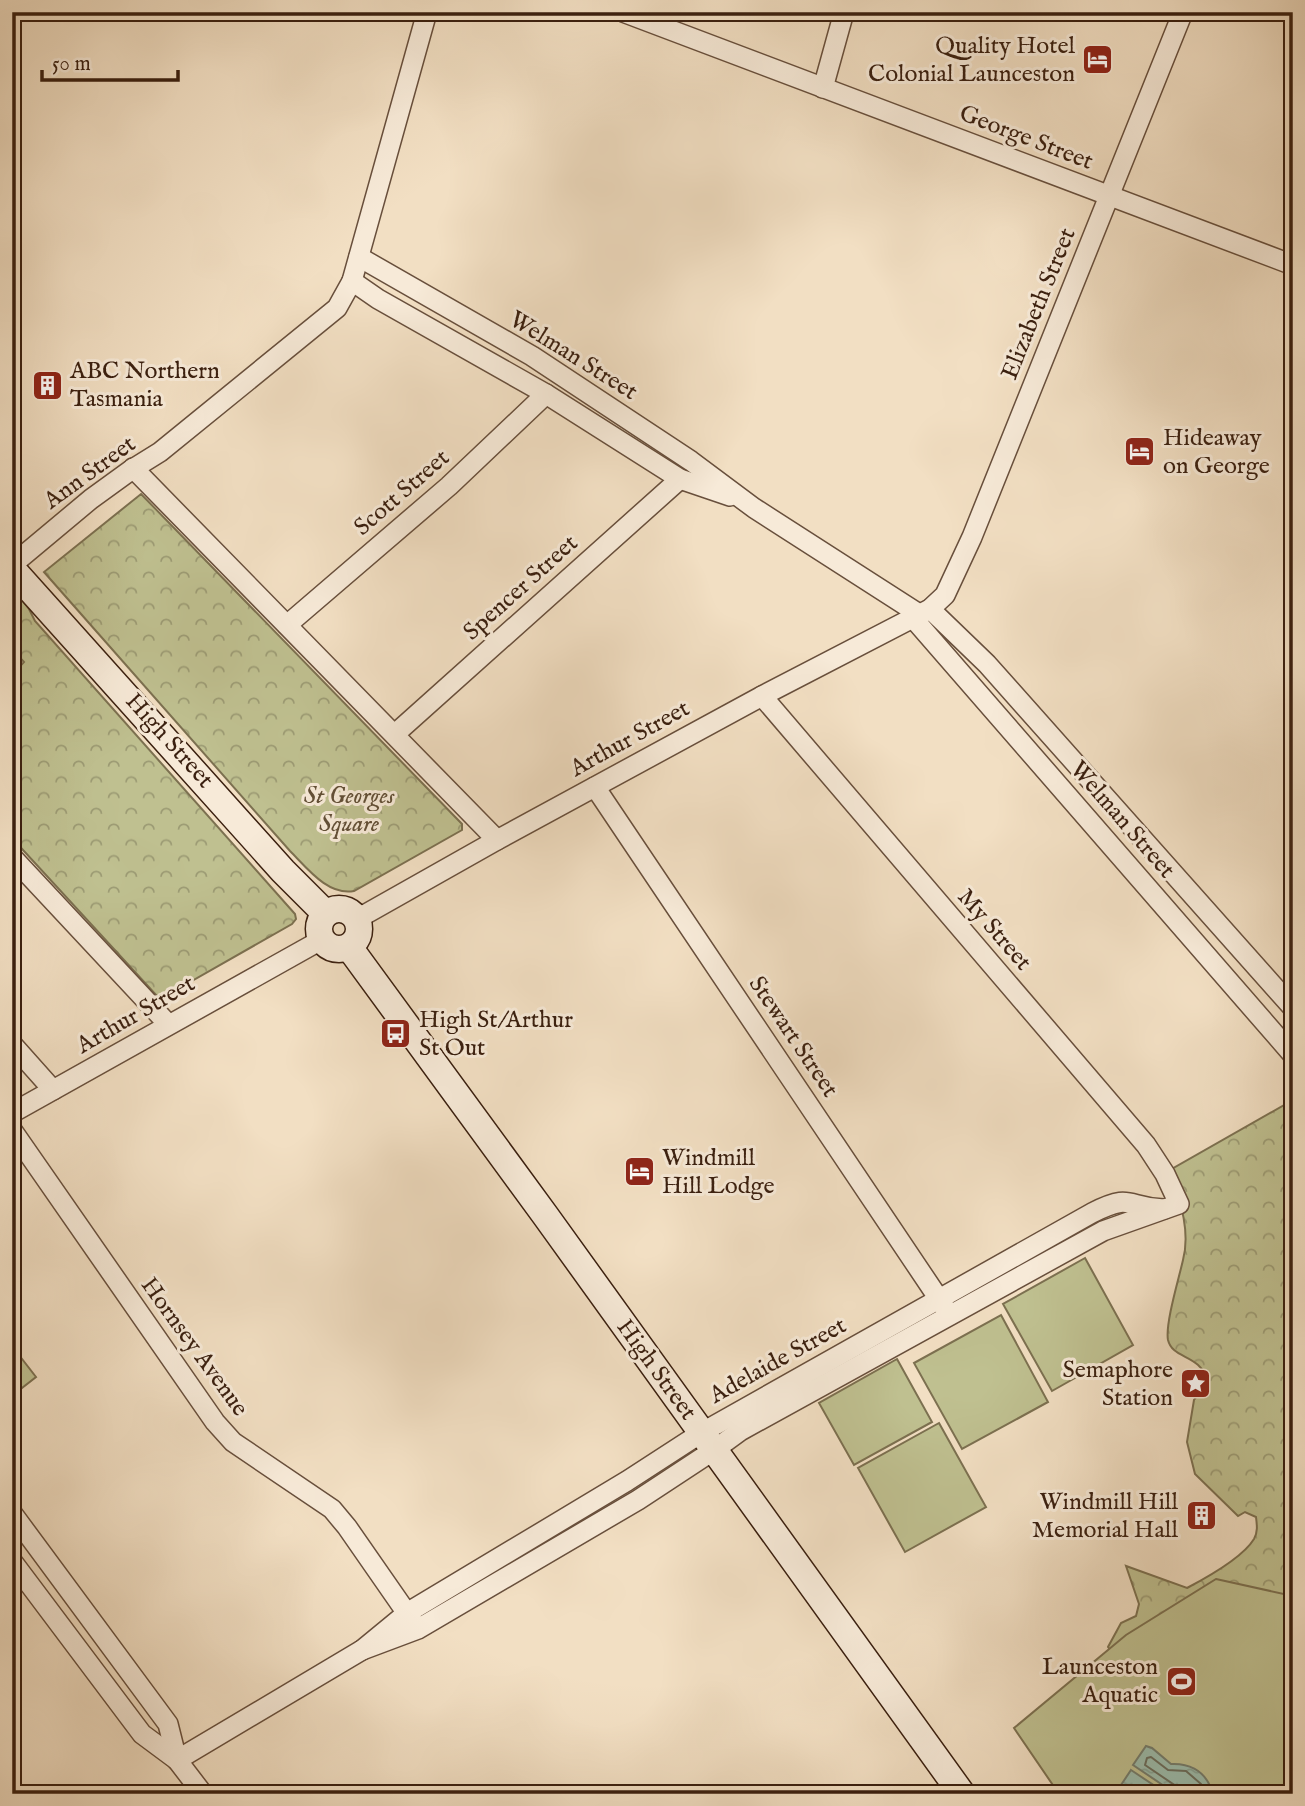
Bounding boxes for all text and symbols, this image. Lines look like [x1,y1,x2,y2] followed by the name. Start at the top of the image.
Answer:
[868,31,1075,90] place label: Quality Hotel Colonial Launceston
[42,38,178,82] scale bar
[1081,43,1115,77] hotel icon: Quality Hotel Colonial Launceston
[52,51,91,78] text: 50 m
[955,98,1097,178] street label: George Street
[995,224,1083,384] street label: Elizabeth Street
[503,304,643,408] street label: Welman Street
[69,356,220,415] place label: ABC Northern Tasmania
[30,368,64,402] building icon: ABC Northern Tasmania
[1163,423,1270,482] place label: Hideaway on George
[37,429,142,517] street label: Ann Street
[1123,435,1157,469] hotel icon: Hideaway on George
[348,443,456,543] street label: Scott Street
[457,528,585,648] street label: Spencer Street
[118,687,220,795] street label: High Street
[564,693,695,785] street label: Arthur Street
[1062,755,1182,885] street label: Welman Street
[304,781,395,840] park label: St Georges Square
[950,883,1038,977] street label: My Street
[70,969,201,1062] street label: Arthur Street
[741,970,845,1104] street label: Stewart Street
[419,1005,573,1064] place label: High St/Arthur St Out
[379,1017,413,1051] bus stop icon: High St/Arthur St Out
[662,1143,775,1202] place label: Windmill Hill Lodge
[622,1155,656,1189] hotel icon: Windmill Hill Lodge
[133,1271,255,1423] street label: Hornsey Avenue
[703,1311,852,1412] street label: Adelaide Street
[609,1313,703,1427] street label: High Street
[1063,1355,1173,1414] place label: Semaphore Station
[1179,1367,1213,1401] place icon: Semaphore Station
[1032,1487,1178,1546] place label: Windmill Hill Memorial Hall
[1184,1499,1218,1533] building icon: Windmill Hill Memorial Hall
[1042,1652,1158,1711] place label: Launceston Aquatic
[1164,1664,1198,1698] sports icon: Launceston Aquatic

